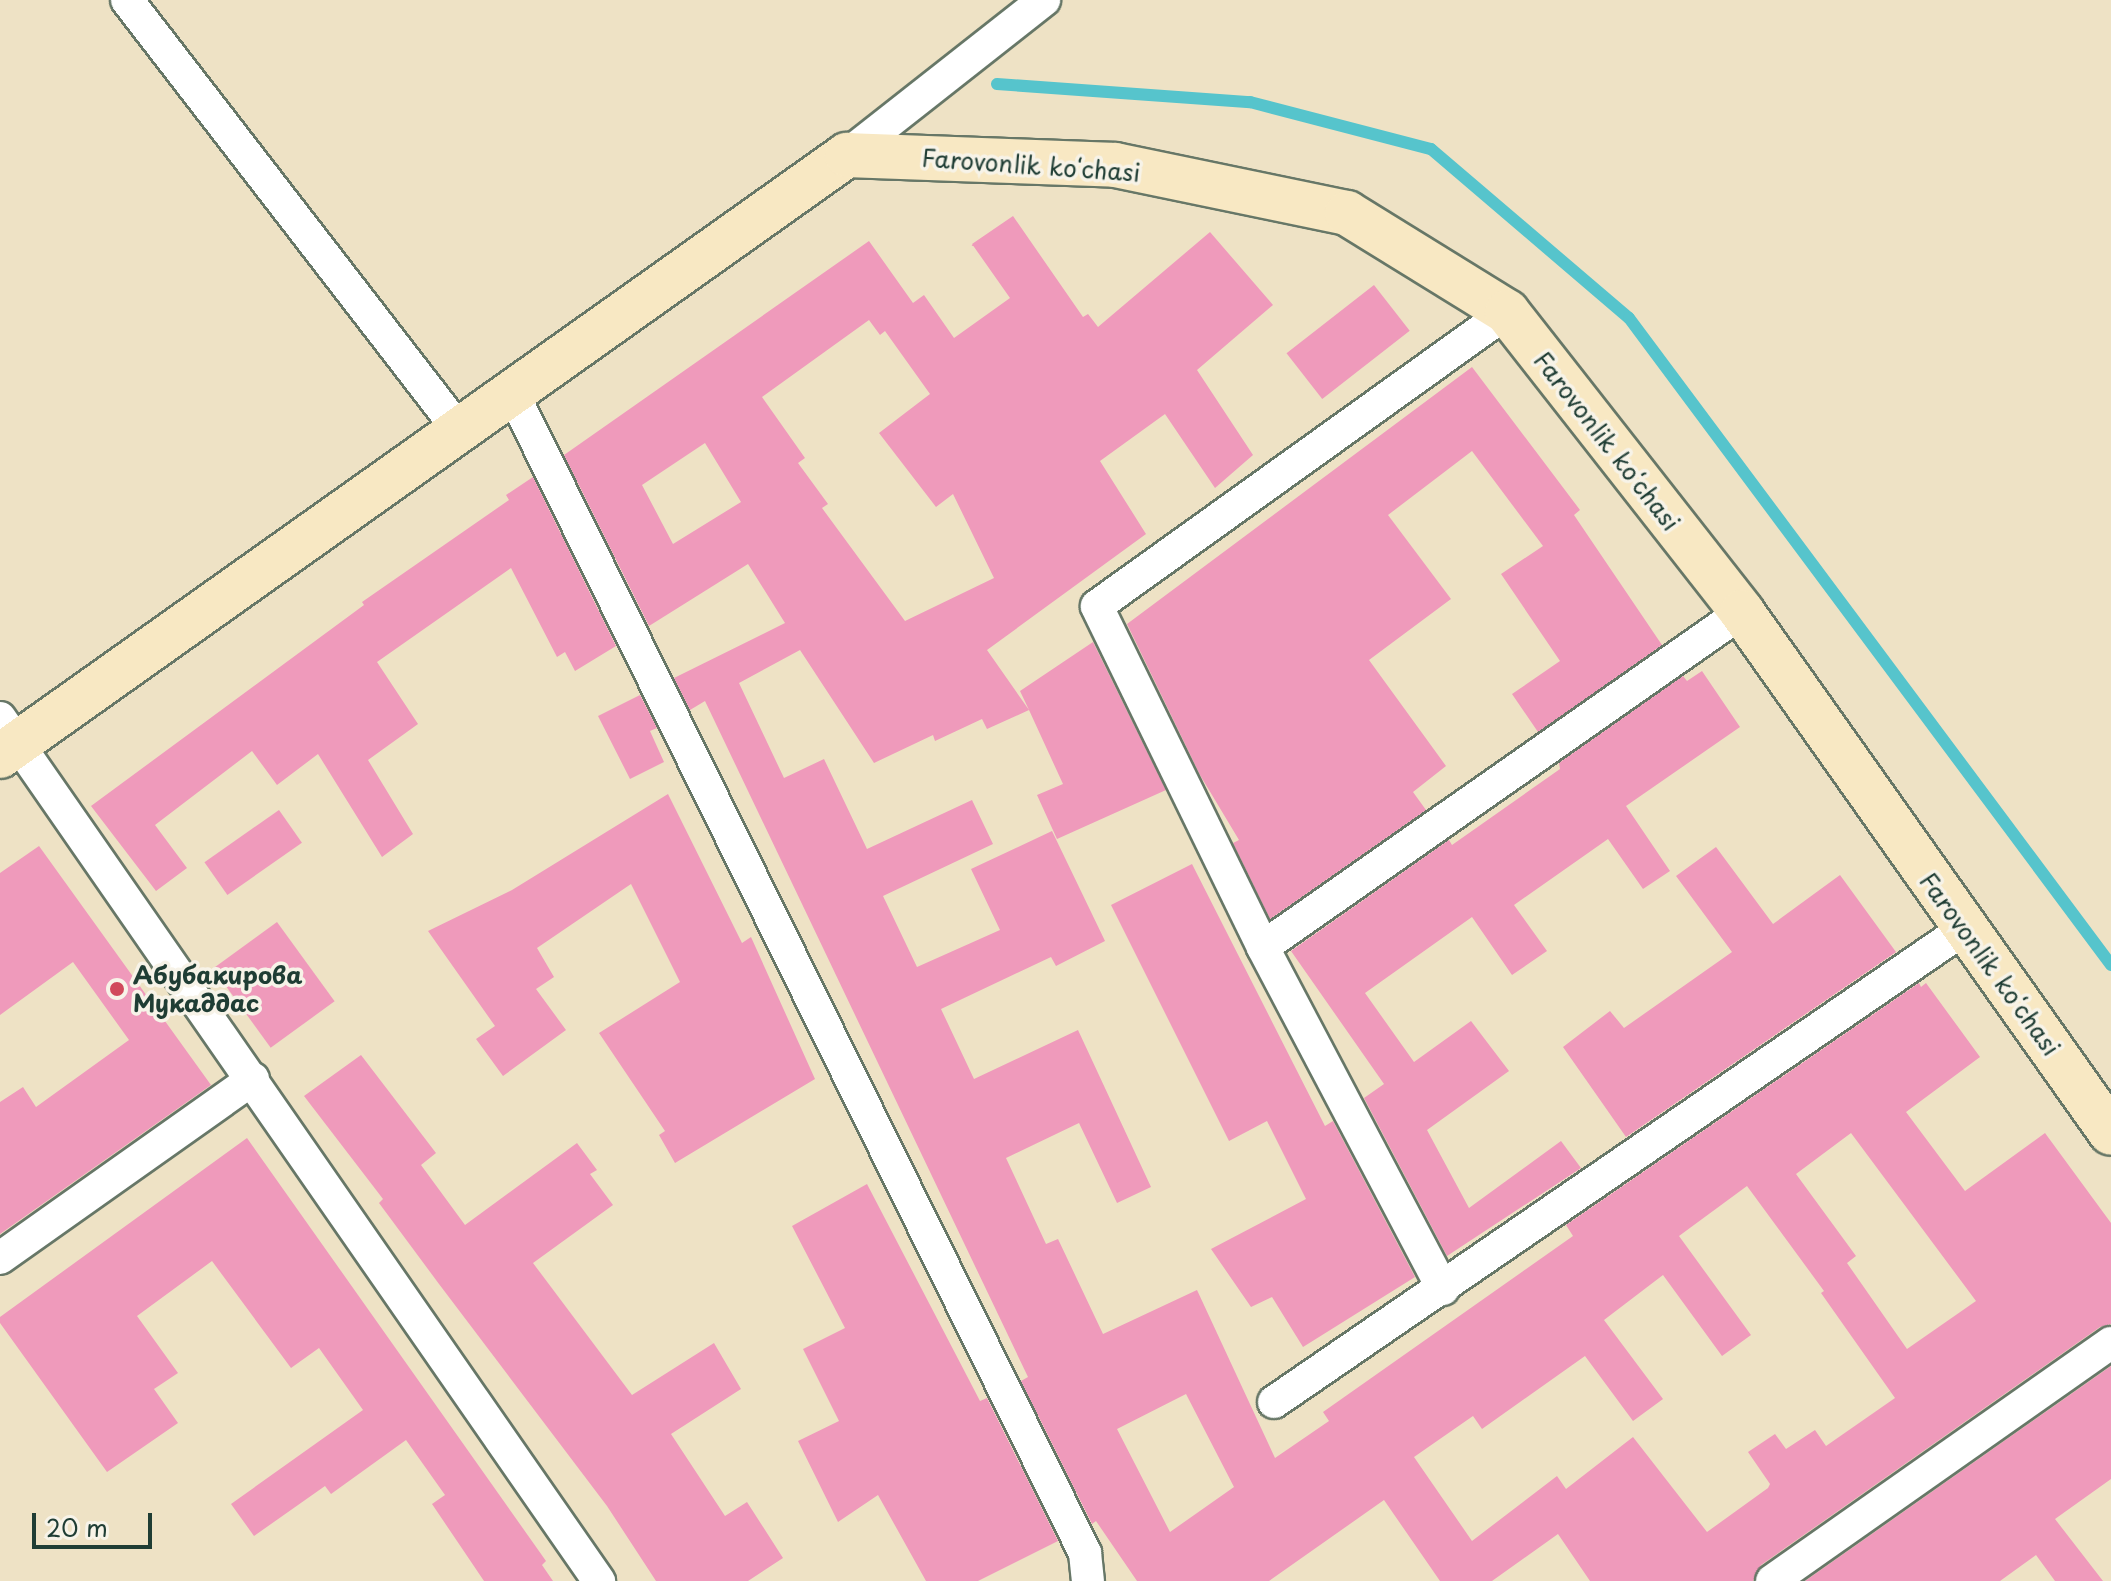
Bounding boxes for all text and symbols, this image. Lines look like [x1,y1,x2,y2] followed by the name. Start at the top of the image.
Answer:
[921,143,1141,187] street label: Farovonlik koʻchasi
[1528,346,1686,536] street label: Farovonlik koʻchasi
[1914,867,2066,1061] street label: Farovonlik koʻchasi
[133,961,303,1017] place label: Абубакирова Мукаддас
[108,980,126,998] marker: Абубакирова Мукаддас
[36,1497,156,1547] scale bar
[46,1509,108,1545] text: 20 m

